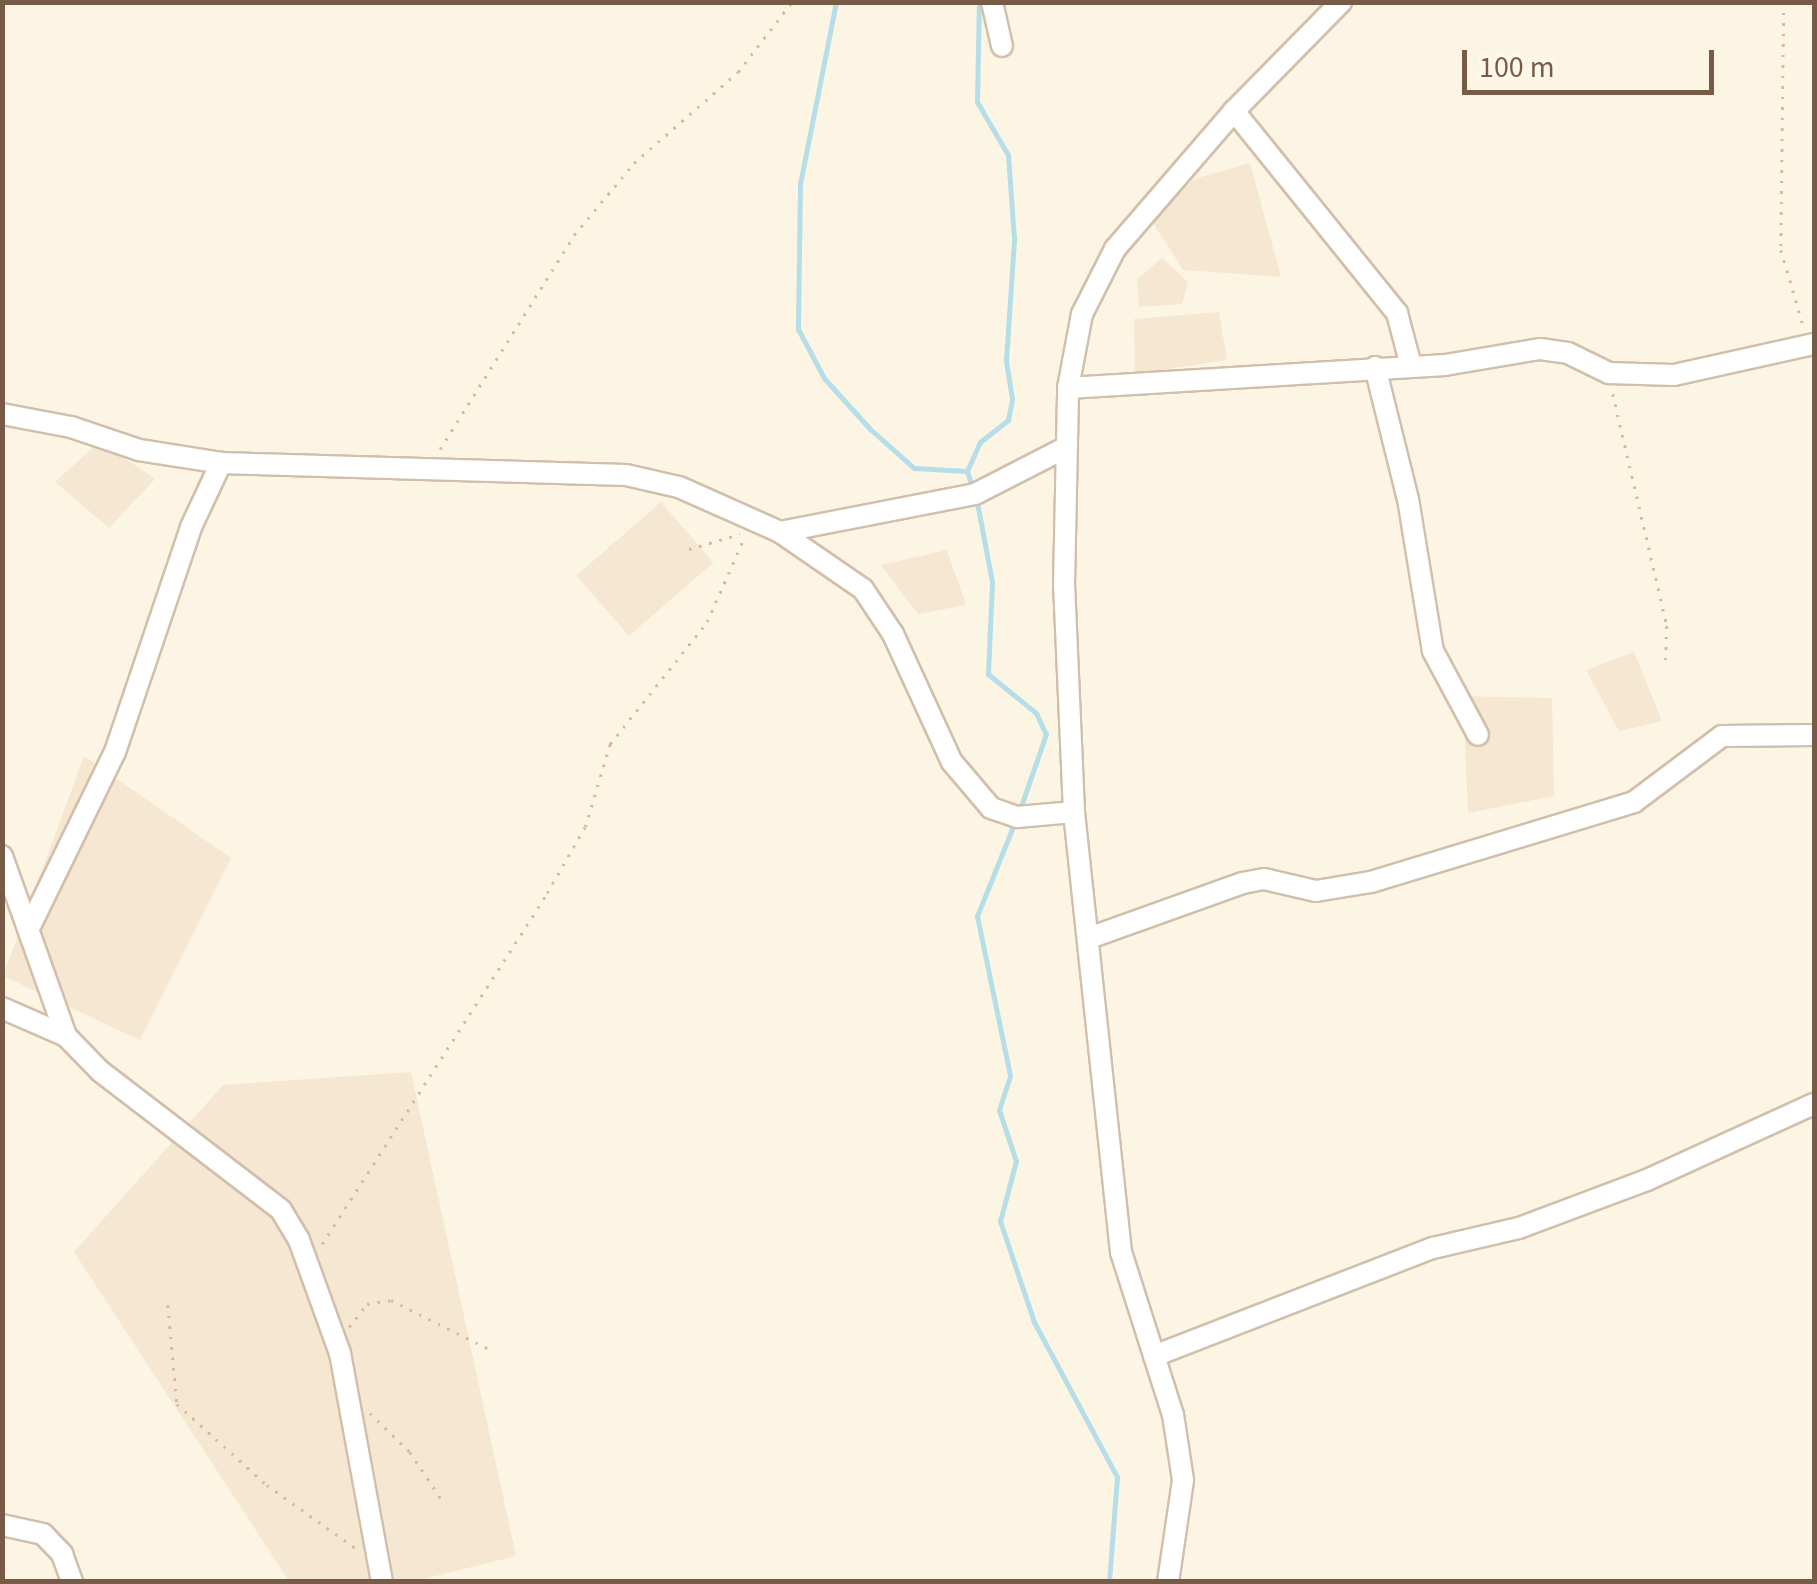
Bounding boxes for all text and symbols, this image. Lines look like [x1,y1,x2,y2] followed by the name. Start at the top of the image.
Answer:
[1467,30,1720,92] scale bar
[1479,46,1555,89] text: 100 m

